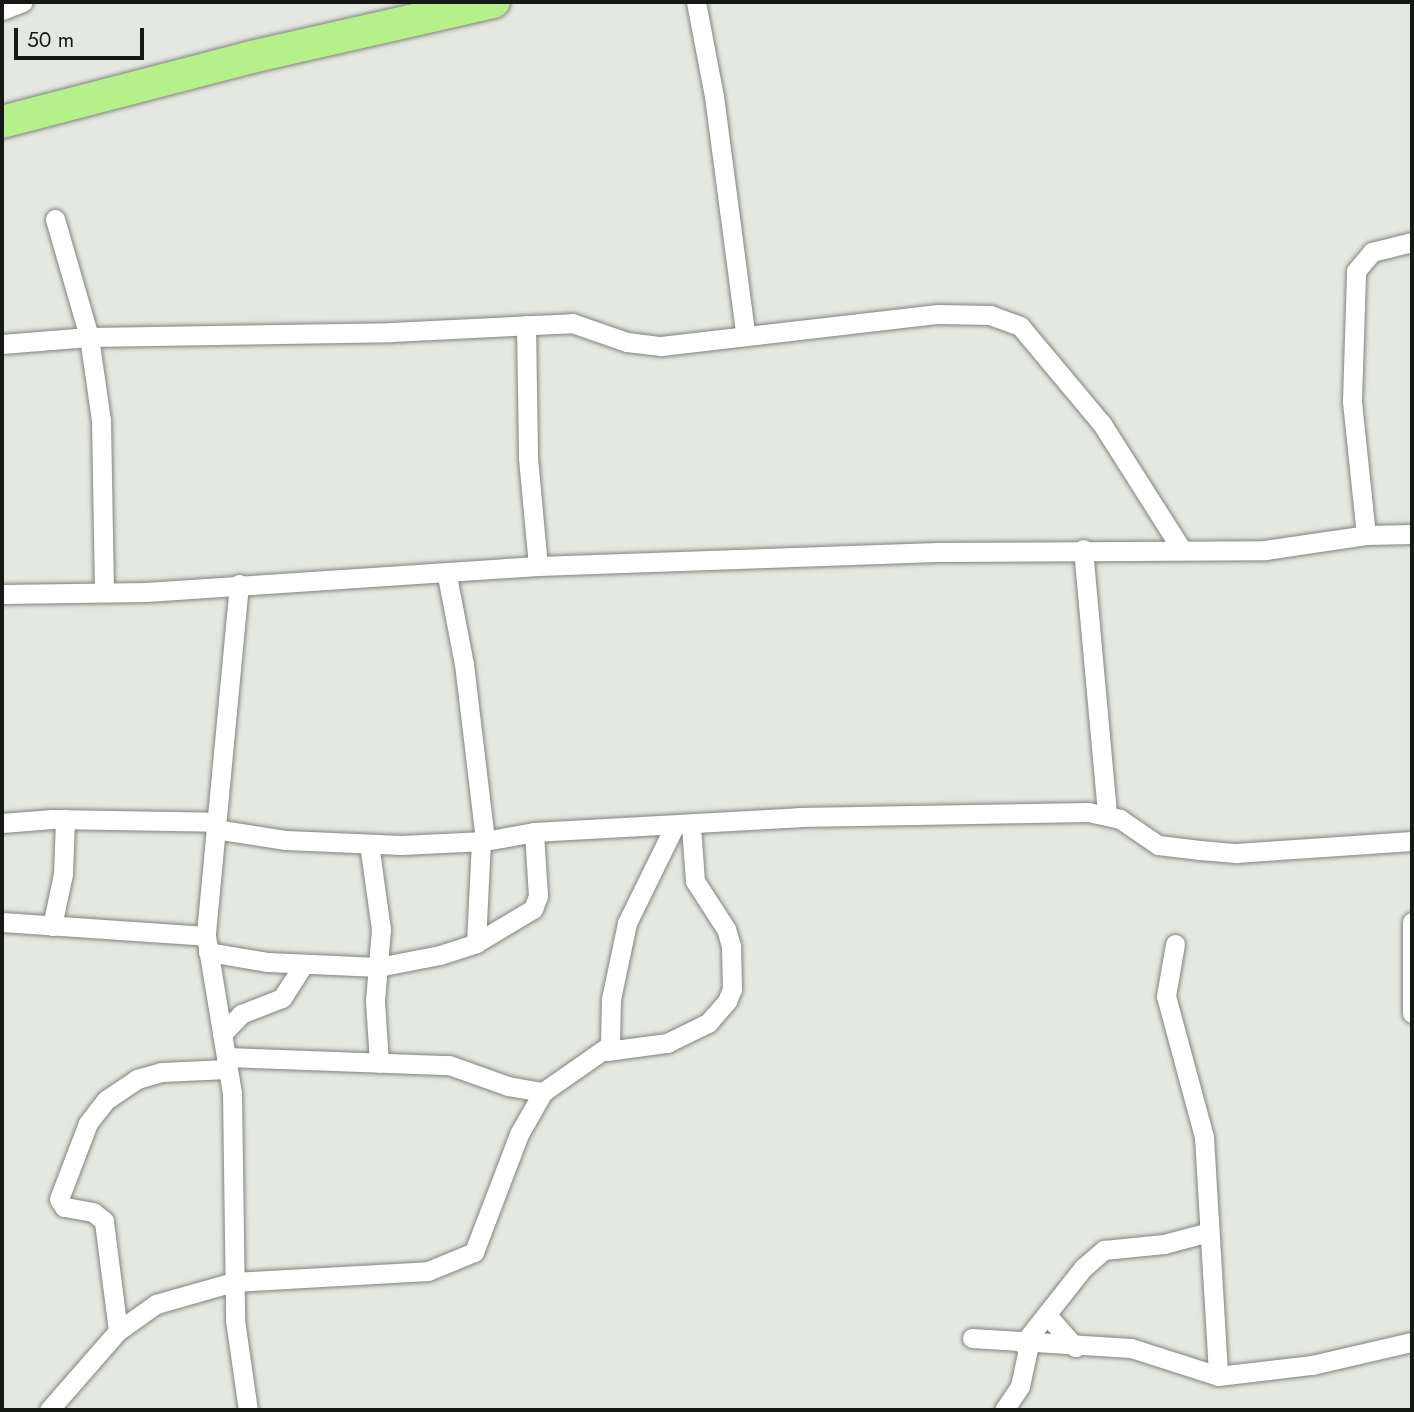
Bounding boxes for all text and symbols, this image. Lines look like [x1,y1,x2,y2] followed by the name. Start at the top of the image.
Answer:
[18,14,147,58] scale bar
[27,25,74,55] text: 50 m

